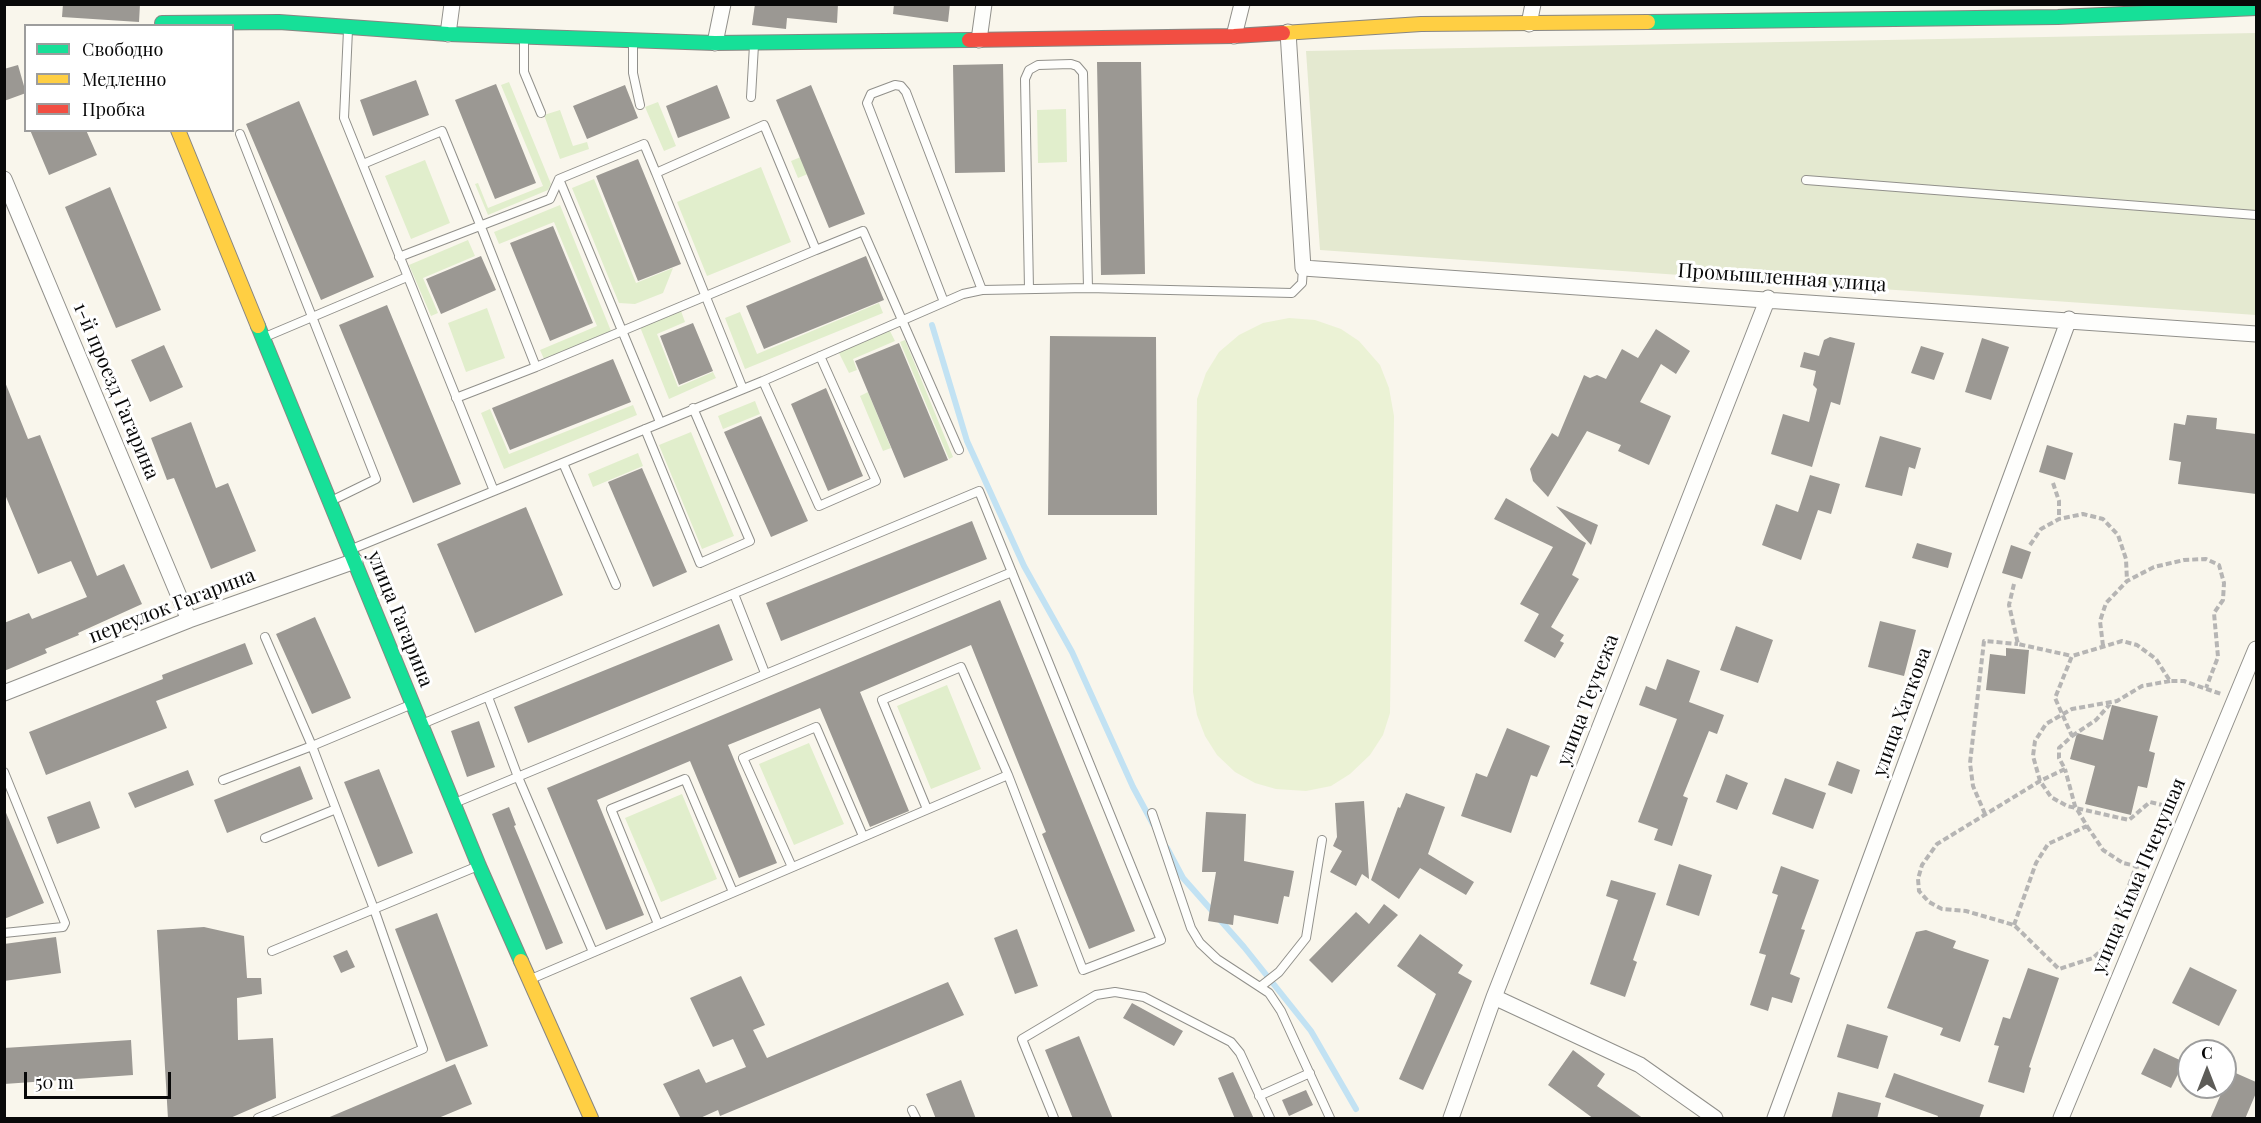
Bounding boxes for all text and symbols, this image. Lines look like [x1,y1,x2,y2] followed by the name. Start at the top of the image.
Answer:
[24,24,234,132] legend
[82,37,163,61] text: Свободно
[82,67,166,91] text: Медленно
[82,97,145,121] text: Пробка
[1677,259,1887,297] street label: Промышленная улица
[68,299,164,483] street label: 1-й проезд Гагарина
[362,547,438,691] street label: улица Гагарина
[85,563,259,649] street label: переулок Гагарина
[1552,631,1624,769] street label: улица Теучежа
[1868,644,1936,780] street label: улица Хаткова
[2087,775,2191,977] street label: улица Кима Пченушая
[2177,1039,2237,1099] north arrow
[2201,1042,2213,1063] text: С
[27,1060,174,1098] scale bar
[35,1070,74,1094] text: 50 m

